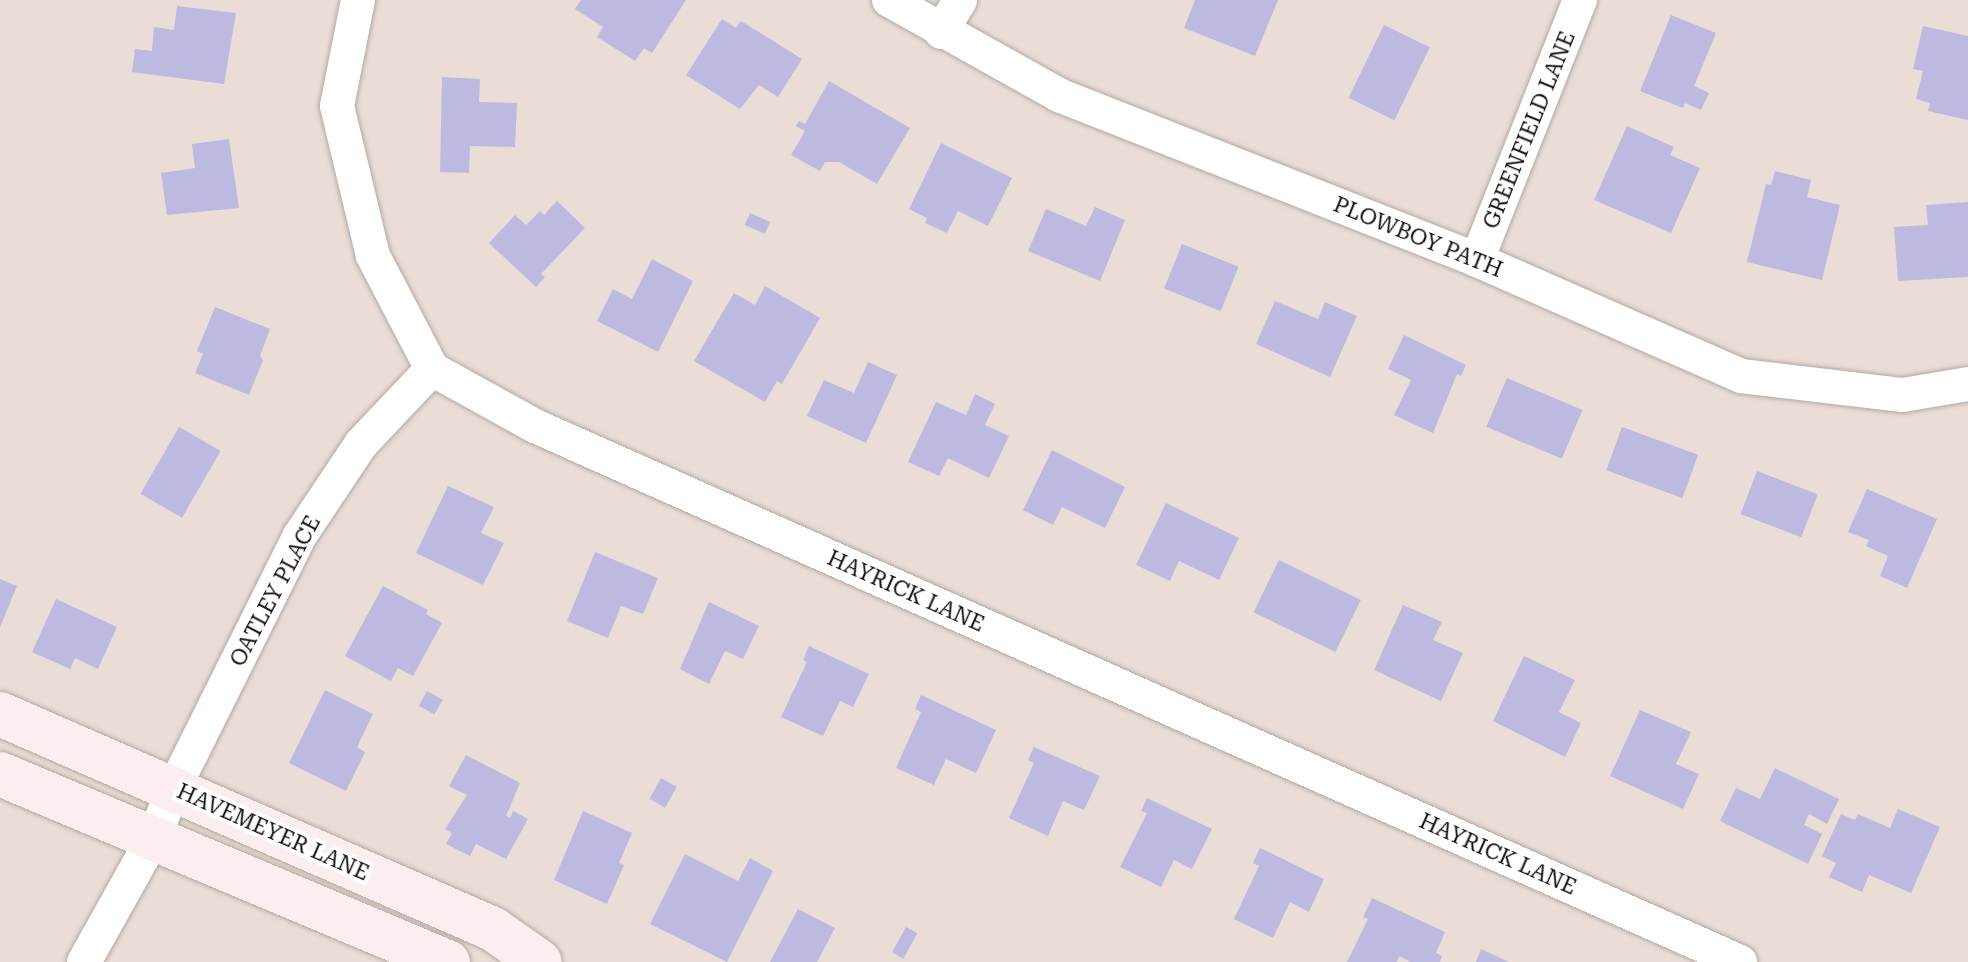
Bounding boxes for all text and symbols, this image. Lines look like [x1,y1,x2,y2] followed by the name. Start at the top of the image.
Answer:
[1477,27,1581,233] street label: GREENFIELD LANE
[1330,191,1506,283] street label: PLOWBOY PATH
[224,511,326,671] street label: OATLEY PLACE
[823,545,989,637] street label: HAYRICK LANE
[173,778,373,886] street label: HAVEMEYER LANE
[1415,808,1581,900] street label: HAYRICK LANE

